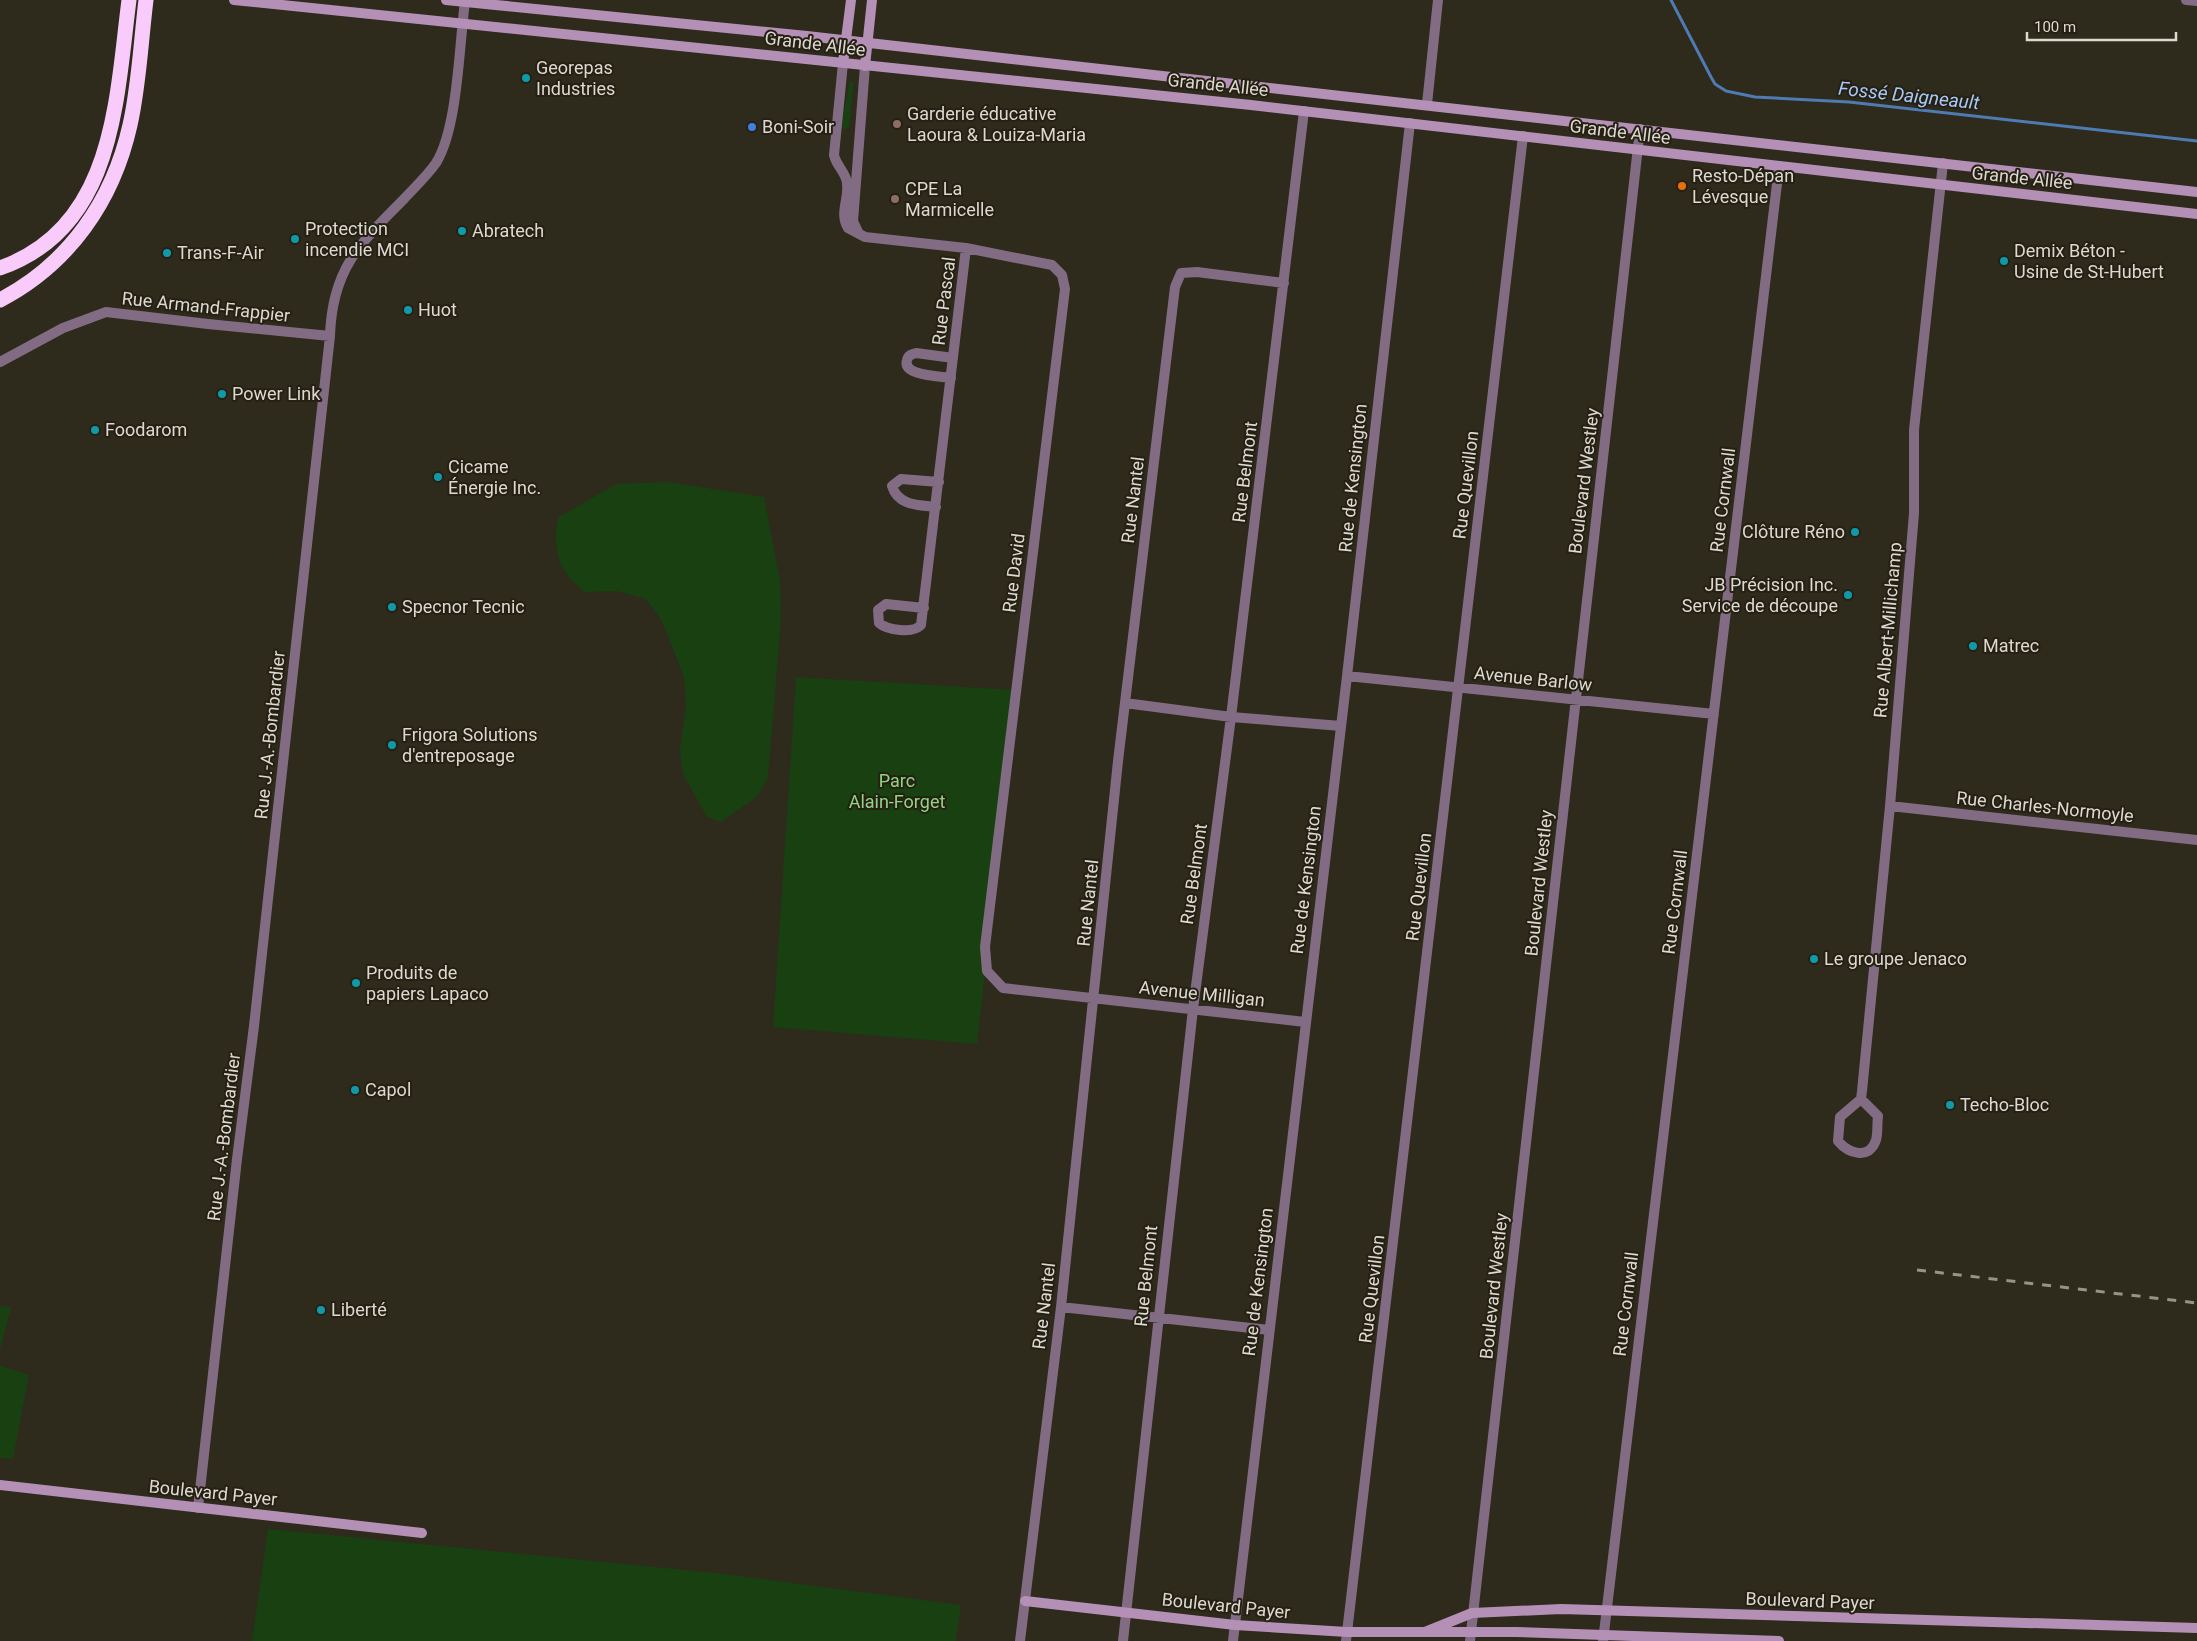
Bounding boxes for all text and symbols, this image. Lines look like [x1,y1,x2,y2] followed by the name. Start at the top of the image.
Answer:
[2027,10,2176,42] scale bar
[2034,18,2076,36] text: 100 m
[763,27,867,60] street label: Grande Allée
[536,57,615,99] place label: Georepas Industries
[1166,69,1270,100] street label: Grande Allée
[520,72,532,84] marker: Georepas Industries
[1837,77,1982,114] water label: Fossé Daigneault
[907,103,1086,145] place label: Garderie éducative Laoura & Louiza-Maria
[1568,115,1672,148] street label: Grande Allée
[762,116,834,137] place label: Boni-Soir
[891,118,903,130] marker: Garderie éducative Laoura & Louiza-Maria
[746,121,758,133] marker: Boni-Soir
[1970,162,2074,193] street label: Grande Allée
[1692,165,1794,207] place label: Resto-Dépan Lévesque
[905,178,994,220] place label: CPE La Marmicelle
[1676,180,1688,192] marker: Resto-Dépan Lévesque
[889,193,901,205] marker: CPE La Marmicelle
[305,218,409,260] place label: Protection incendie MCI
[472,220,544,241] place label: Abratech
[456,225,468,237] marker: Abratech
[289,233,301,245] marker: Protection incendie MCI
[2014,240,2164,282] place label: Demix Béton - Usine de St-Hubert
[177,242,264,263] place label: Trans-F-Air
[161,247,173,259] marker: Trans-F-Air
[1998,255,2010,267] marker: Demix Béton - Usine de St-Hubert
[928,256,959,346] street label: Rue Pascal
[121,287,291,326] street label: Rue Armand-Frappier
[418,299,457,320] place label: Huot
[402,304,414,316] marker: Huot
[232,383,321,404] place label: Power Link
[216,388,228,400] marker: Power Link
[1334,403,1371,553] street label: Rue de Kensington
[1564,406,1603,555] street label: Boulevard Westley
[105,419,187,440] place label: Foodarom
[1228,420,1261,524] street label: Rue Belmont
[89,424,101,436] marker: Foodarom
[1448,430,1483,540] street label: Rue Quevillon
[1706,446,1739,553] street label: Rue Cornwall
[1117,455,1148,545] street label: Rue Nantel
[448,456,541,498] place label: Cicame Énergie Inc.
[432,471,444,483] marker: Cicame Énergie Inc.
[1742,521,1845,542] place label: Clôture Réno
[1849,526,1861,538] marker: Clôture Réno
[998,532,1029,614] street label: Rue David
[1869,541,1906,719] street label: Rue Albert-Millichamp
[1682,574,1838,616] place label: JB Précision Inc. Service de découpe
[1842,589,1854,601] marker: JB Précision Inc. Service de découpe
[402,596,525,617] place label: Specnor Tecnic
[386,601,398,613] marker: Specnor Tecnic
[1983,635,2039,656] place label: Matrec
[1967,640,1979,652] marker: Matrec
[250,650,289,820] street label: Rue J.-A.-Bombardier
[1473,662,1594,695] street label: Avenue Barlow
[402,724,538,766] place label: Frigora Solutions d'entreposage
[386,739,398,751] marker: Frigora Solutions d'entreposage
[849,770,945,812] park label: Parc Alain-Forget
[1955,787,2135,826] street label: Rue Charles-Normoyle
[1286,805,1325,955] street label: Rue de Kensington
[1520,808,1557,957] street label: Boulevard Westley
[1176,822,1211,926] street label: Rue Belmont
[1401,832,1436,942] street label: Rue Quevillon
[1658,848,1691,955] street label: Rue Cornwall
[1072,858,1103,948] street label: Rue Nantel
[1824,948,1967,969] place label: Le groupe Jenaco
[1808,953,1820,965] marker: Le groupe Jenaco
[366,962,489,1004] place label: Produits de papiers Lapaco
[1138,976,1266,1011] street label: Avenue Milligan
[350,977,362,989] marker: Produits de papiers Lapaco
[203,1052,244,1222] street label: Rue J.-A.-Bombardier
[365,1079,411,1100] place label: Capol
[349,1084,361,1096] marker: Capol
[1960,1094,2049,1115] place label: Techo-Bloc
[1944,1099,1956,1111] marker: Techo-Bloc
[1238,1207,1277,1357] street label: Rue de Kensington
[1475,1211,1512,1360] street label: Boulevard Westley
[1130,1224,1161,1328] street label: Rue Belmont
[1354,1234,1389,1344] street label: Rue Quevillon
[1609,1250,1642,1357] street label: Rue Cornwall
[1028,1261,1059,1351] street label: Rue Nantel
[331,1299,387,1320] place label: Liberté
[315,1304,327,1316] marker: Liberté
[148,1475,278,1510] street label: Boulevard Payer
[1161,1588,1291,1623] street label: Boulevard Payer
[1745,1588,1875,1613] street label: Boulevard Payer

